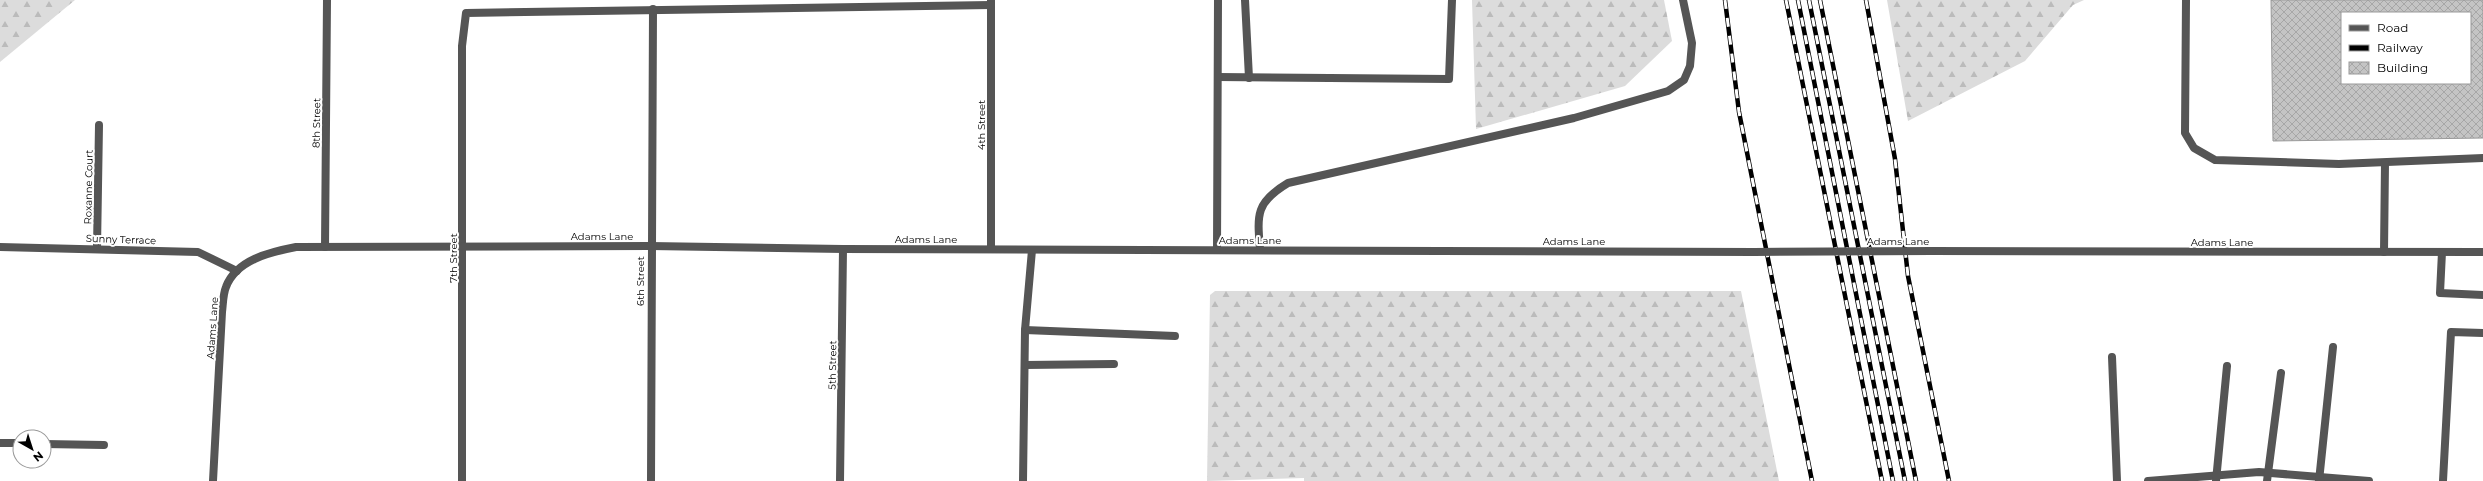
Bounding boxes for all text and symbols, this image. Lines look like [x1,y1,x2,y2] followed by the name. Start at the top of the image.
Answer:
[2341,12,2471,84] legend
[2377,20,2408,35] text: Road
[2377,40,2423,55] text: Railway
[2377,60,2428,75] text: Building
[310,98,323,148] street label: 8th Street
[975,100,988,150] street label: 4th Street
[81,150,96,224] street label: Roxanne Court
[571,230,633,243] street label: Adams Lane
[86,232,156,247] street label: Sunny Terrace
[447,233,460,283] street label: 7th Street
[895,233,957,246] street label: Adams Lane
[1219,234,1281,247] street label: Adams Lane
[1543,235,1605,248] street label: Adams Lane
[1867,235,1929,248] street label: Adams Lane
[2191,236,2253,249] street label: Adams Lane
[634,256,647,306] street label: 6th Street
[204,296,221,360] street label: Adams Lane
[826,340,839,390] street label: 5th Street
[12,429,52,469] north arrow
[30,449,46,465] text: N

